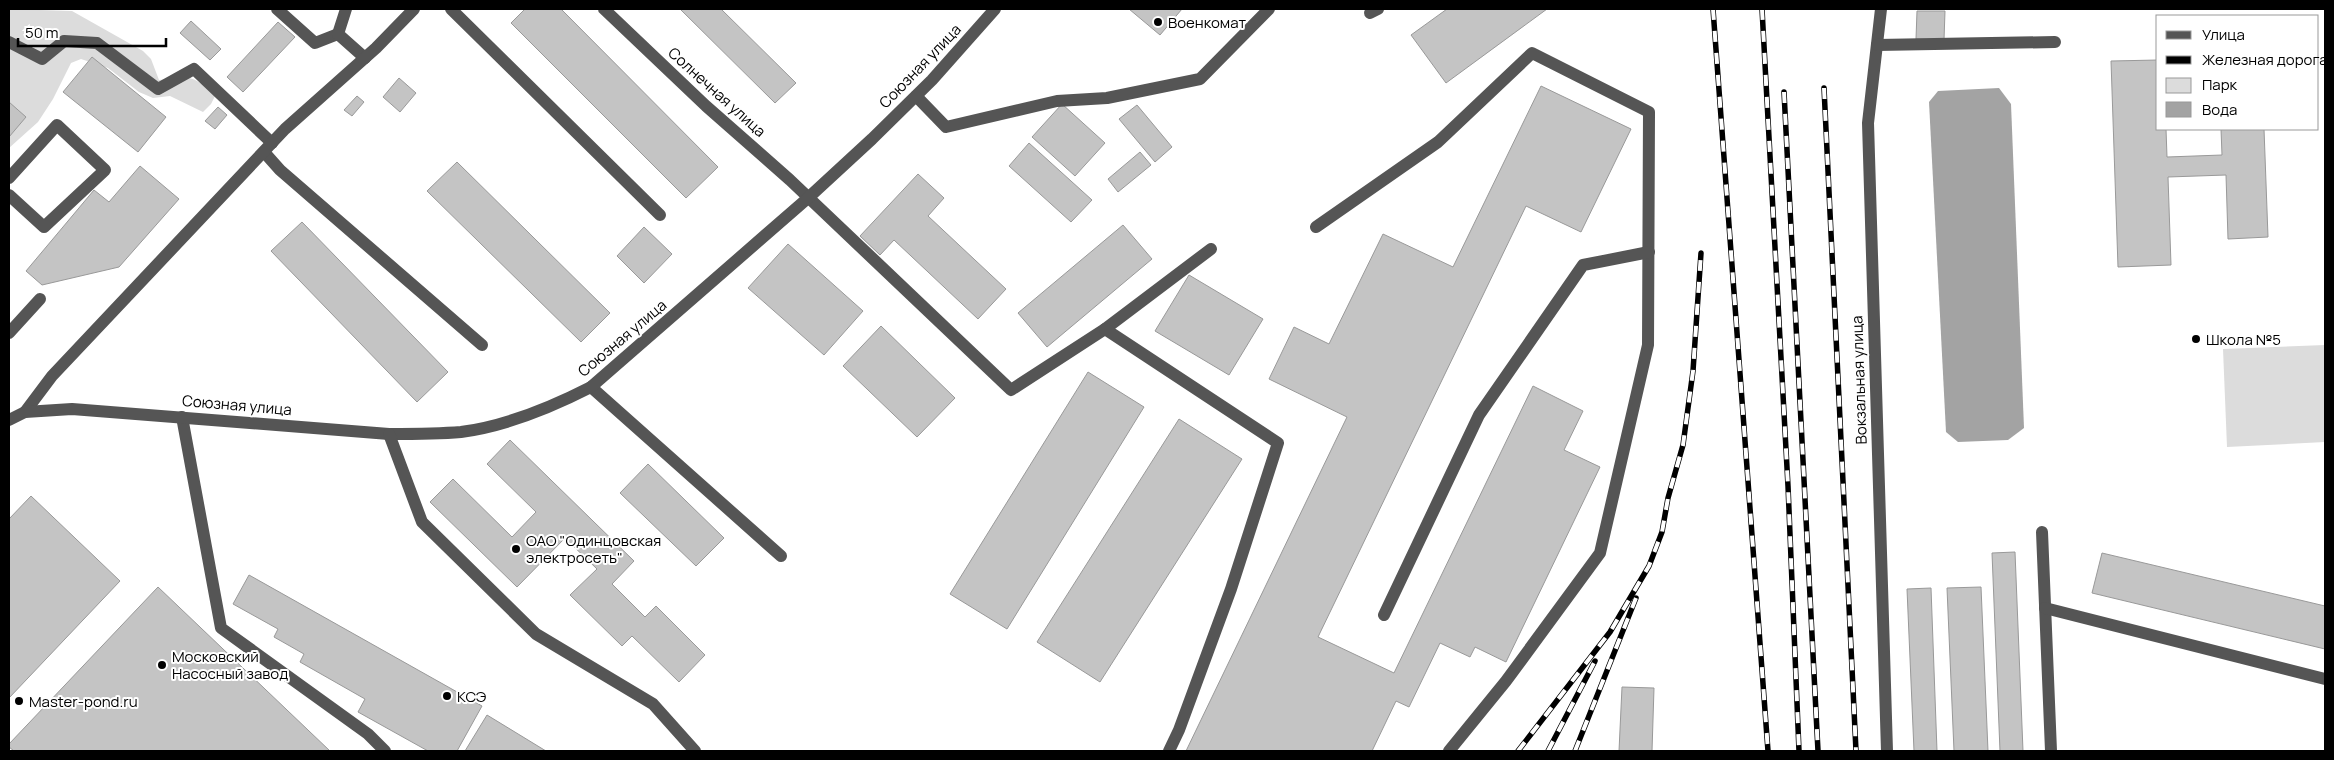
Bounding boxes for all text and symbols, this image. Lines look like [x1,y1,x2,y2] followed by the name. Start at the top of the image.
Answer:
[1168,12,1247,33] place label: Военкомат
[18,15,165,47] scale bar
[2156,15,2319,130] legend
[1152,16,1164,28] marker: Военкомат
[874,19,966,113] street label: Союзная улица
[25,22,59,43] text: 50 m
[2202,24,2245,45] text: Улица
[664,42,770,142] street label: Солнечная улица
[2202,49,2327,70] text: Железная дорога
[2202,74,2238,95] text: Парк
[2202,99,2237,120] text: Вода
[573,295,671,381] street label: Союзная улица
[1846,315,1872,445] street label: Вокзальная улица
[2206,329,2281,350] place label: Школа №5
[2190,333,2202,345] marker: Школа №5
[181,390,293,420] street label: Союзная улица
[526,530,661,568] place label: ОАО "Одинцовская электросеть"
[510,543,522,555] marker: ОАО "Одинцовская электросеть"
[172,646,288,684] place label: Московский Насосный завод
[156,659,168,671] marker: Московский Насосный завод
[457,686,487,707] place label: КСЭ
[441,690,453,702] marker: КСЭ
[29,691,138,712] place label: Master-pond.ru
[13,695,25,707] marker: Master-pond.ru

